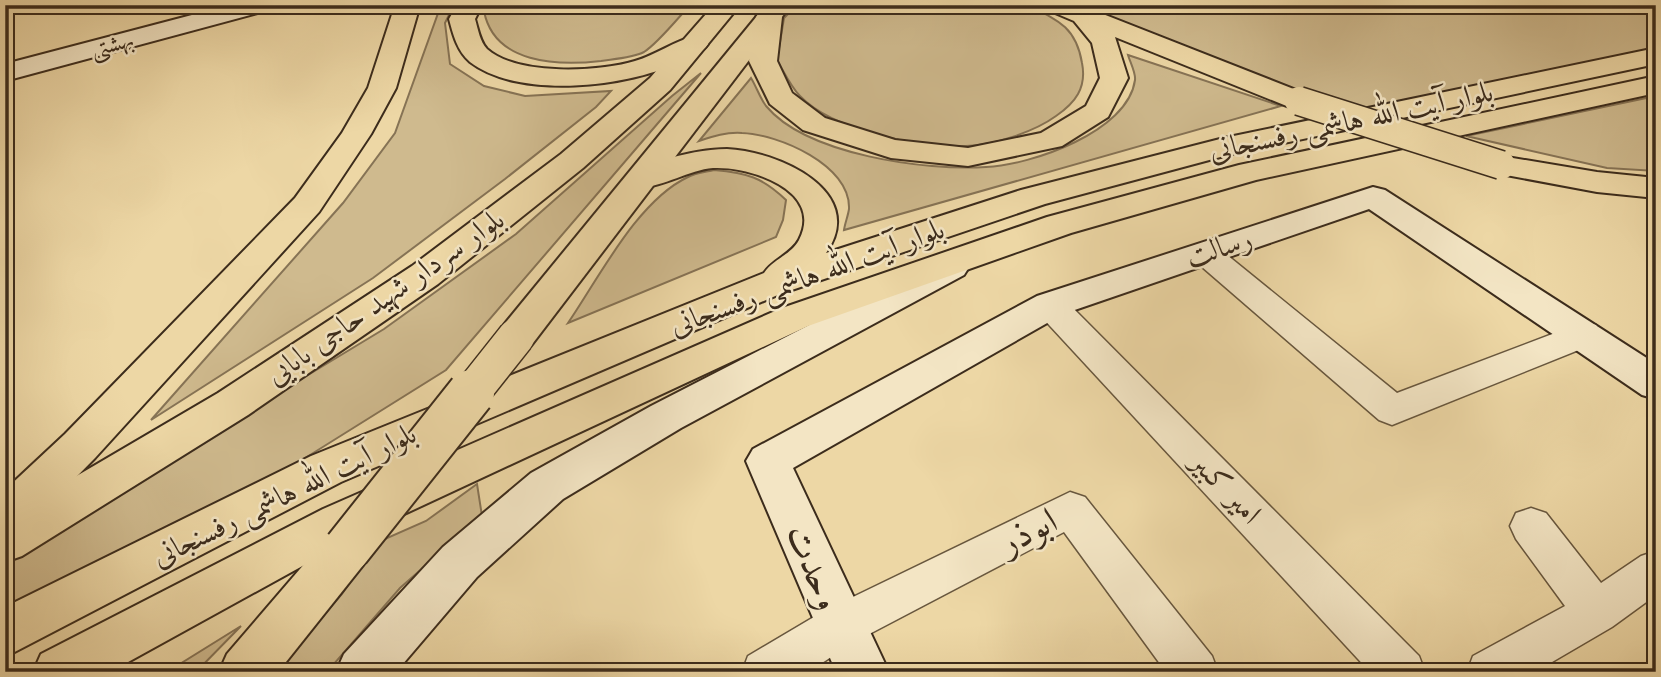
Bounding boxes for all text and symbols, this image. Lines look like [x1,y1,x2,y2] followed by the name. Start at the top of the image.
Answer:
[87,22,137,66] street label: بهشتی
[1204,68,1497,171] street label: بلوار آیت الله هاشمی رفسنجانی
[257,199,513,395] street label: بلوار سردار شهید حاجی بابایی
[663,205,950,346] street label: بلوار آیت الله هاشمی رفسنجانی
[1181,218,1257,278] street label: رسالت
[143,410,423,577] street label: بلوار آیت الله هاشمی رفسنجانی
[1179,441,1271,533] street label: امیر کبیر
[987,495,1066,569] street label: ابوذر
[774,516,854,618] street label: وحدت

